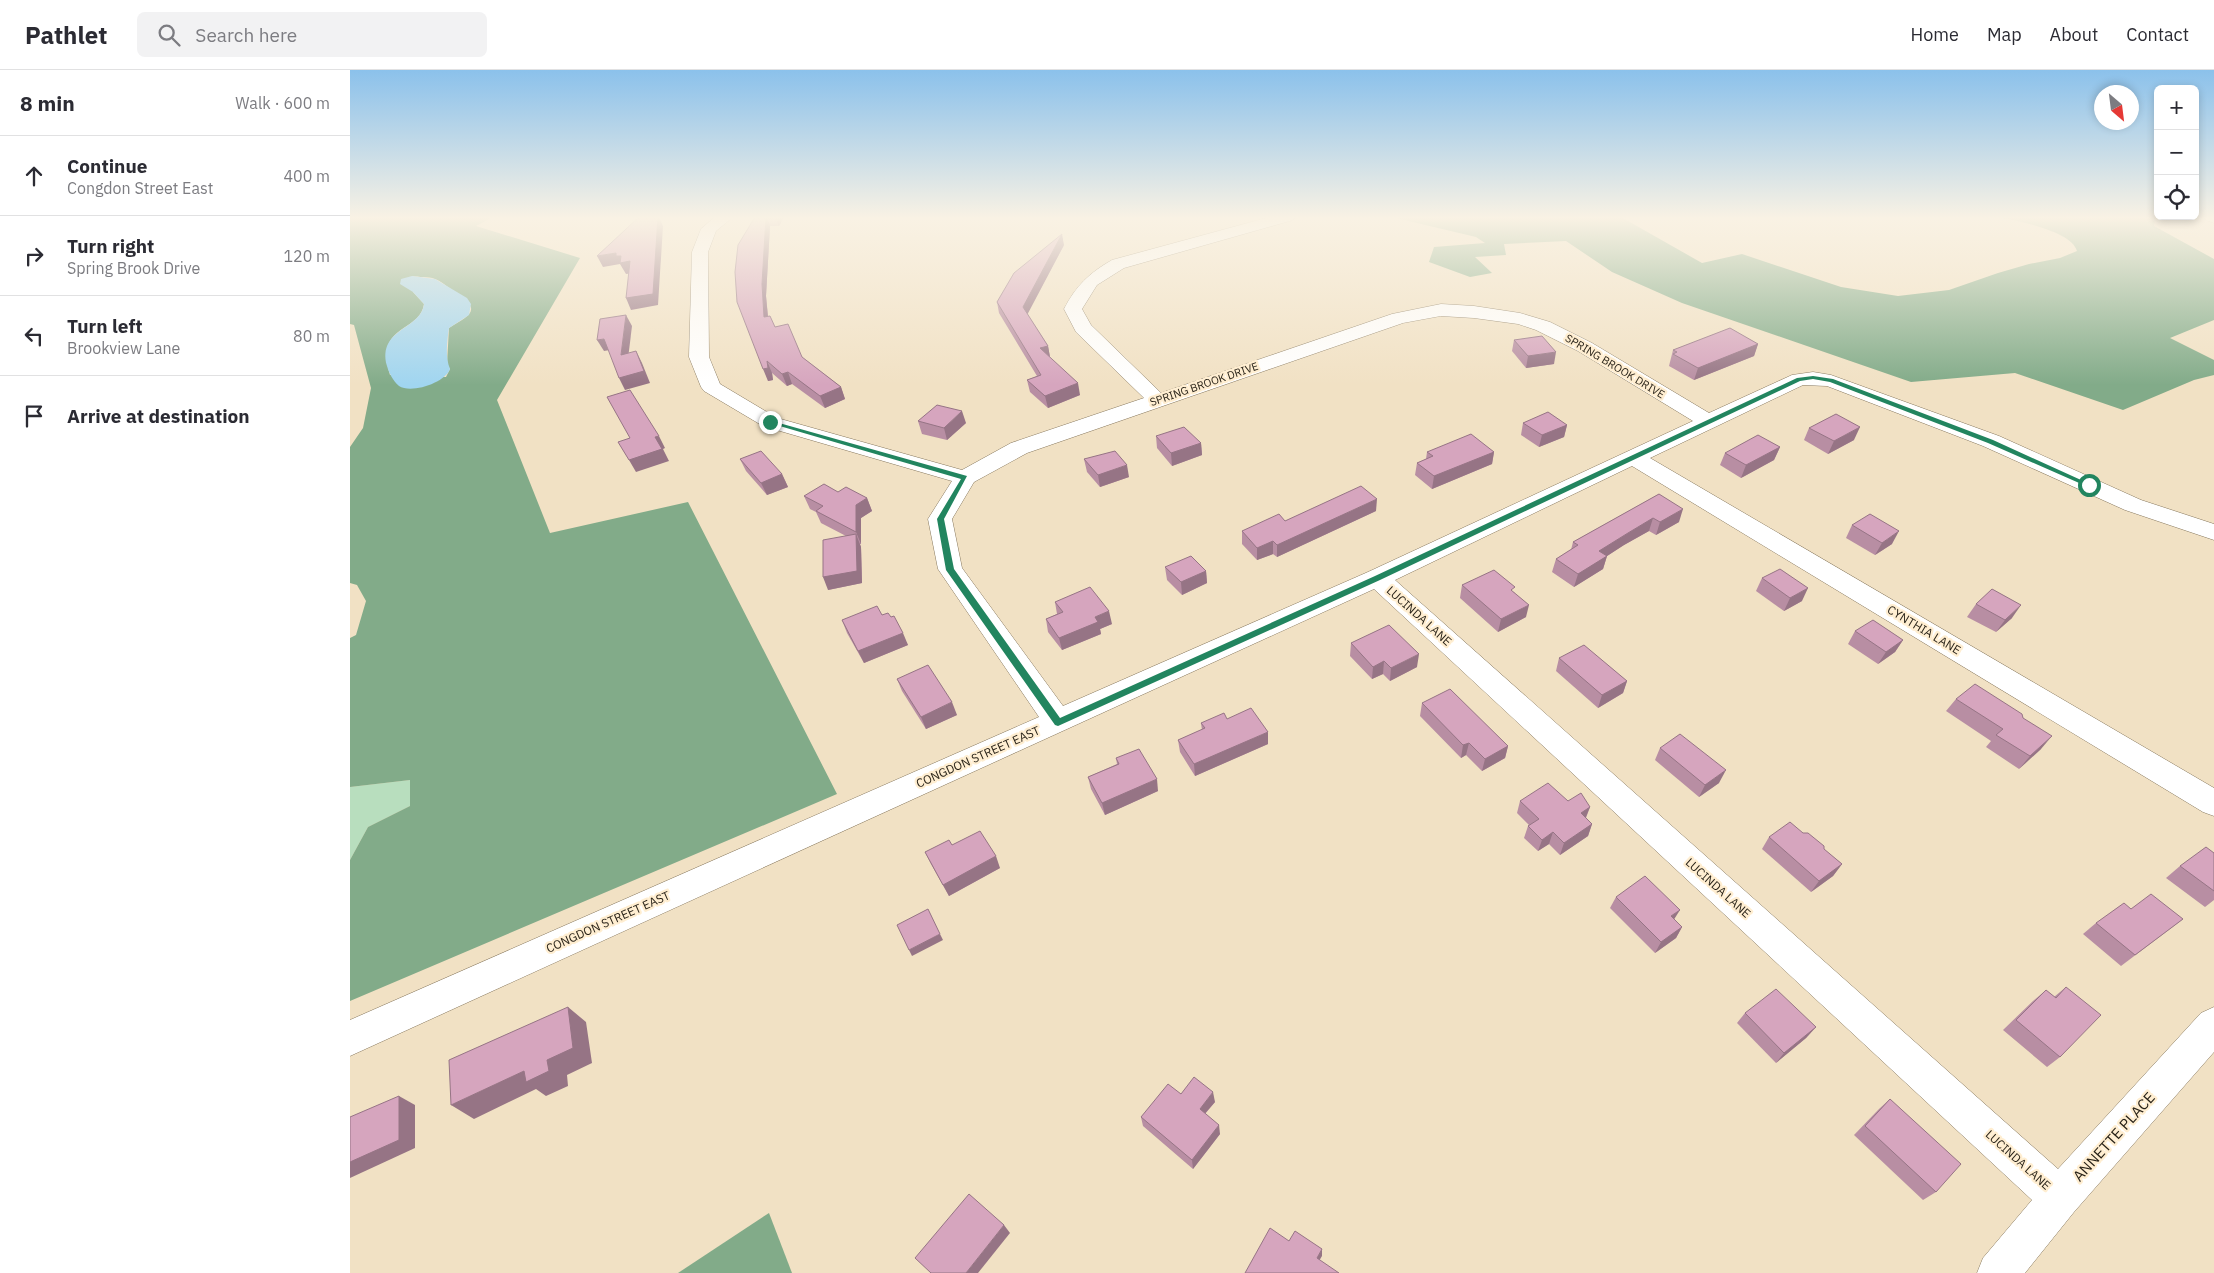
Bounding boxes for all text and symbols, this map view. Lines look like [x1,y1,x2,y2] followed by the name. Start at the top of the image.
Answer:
[137,12,487,57] search box
[25,19,107,51] text: Pathlet
[155,21,183,49] icon: search
[195,23,297,47] text: Search here
[1911,23,1959,46] text: Home
[1987,23,2022,46] text: Map
[2050,23,2098,46] text: About
[2126,23,2189,46] text: Contact
[2094,85,2139,130] north arrow
[2154,85,2199,220] map controls
[2154,85,2199,130] button: +
[20,89,75,117] text: 8 min
[235,93,330,113] text: Walk · 600 m
[2154,130,2199,175] button: −
[67,154,147,178] text: Continue
[20,162,48,190] icon: ahead
[283,166,330,186] text: 400 m
[2154,175,2199,220] button: locate
[67,178,213,198] text: Congdon Street East
[67,234,154,258] text: Turn right
[20,242,48,270] icon: right
[283,246,330,266] text: 120 m
[67,258,200,278] text: Spring Brook Drive
[67,314,143,338] text: Turn left
[20,322,48,350] icon: left
[293,326,330,346] text: 80 m
[1563,331,1667,401] street label: SPRING BROOK DRIVE
[67,338,180,358] text: Brookview Lane
[1148,359,1260,409] street label: SPRING BROOK DRIVE
[20,402,48,430] icon: arrive
[67,404,250,428] text: Arrive at destination
[759,411,782,434] route end
[2078,474,2101,497] route start
[1384,582,1455,649] street label: LUCINDA LANE
[1885,602,1964,657] street label: CYNTHIA LANE
[914,722,1042,791] street label: CONGDON STREET EAST
[1683,854,1754,921] street label: LUCINDA LANE
[544,887,672,956] street label: CONGDON STREET EAST
[2069,1088,2159,1185] street label: ANNETTE PLACE
[1983,1126,2054,1193] street label: LUCINDA LANE

